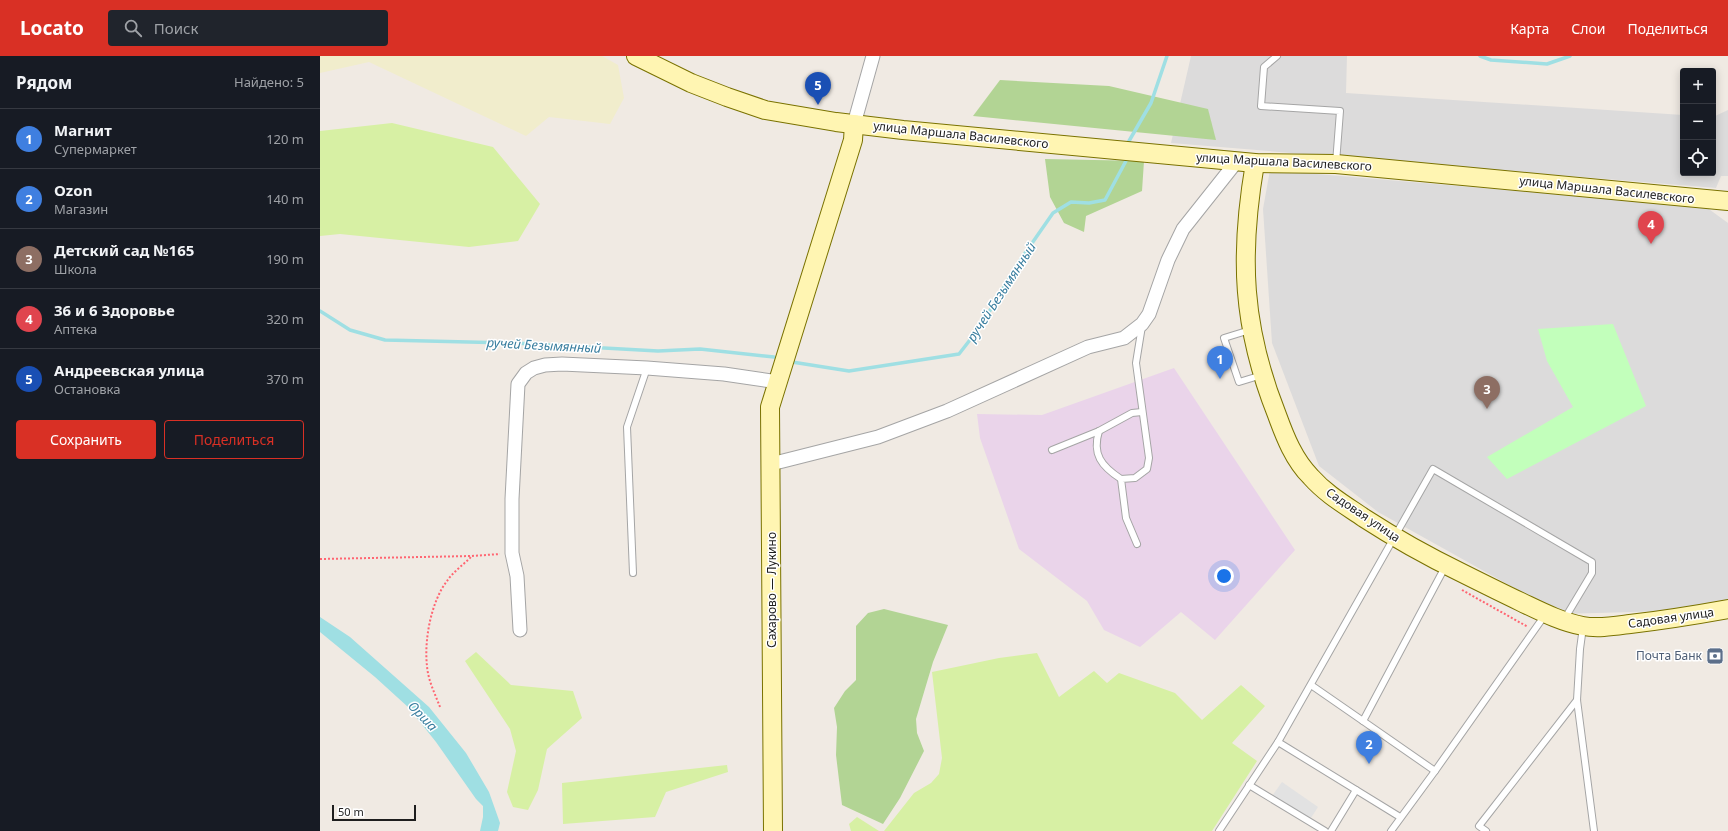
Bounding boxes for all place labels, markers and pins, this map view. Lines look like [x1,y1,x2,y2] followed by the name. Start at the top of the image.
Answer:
[805,72,831,105] pin: 5
[1638,211,1664,244] pin: 4
[1207,346,1233,379] pin: 1
[1474,376,1500,409] pin: 3
[1705,646,1725,666] bank icon: Почта Банк
[1636,647,1703,664] place label: Почта Банк
[1356,731,1382,764] pin: 2

